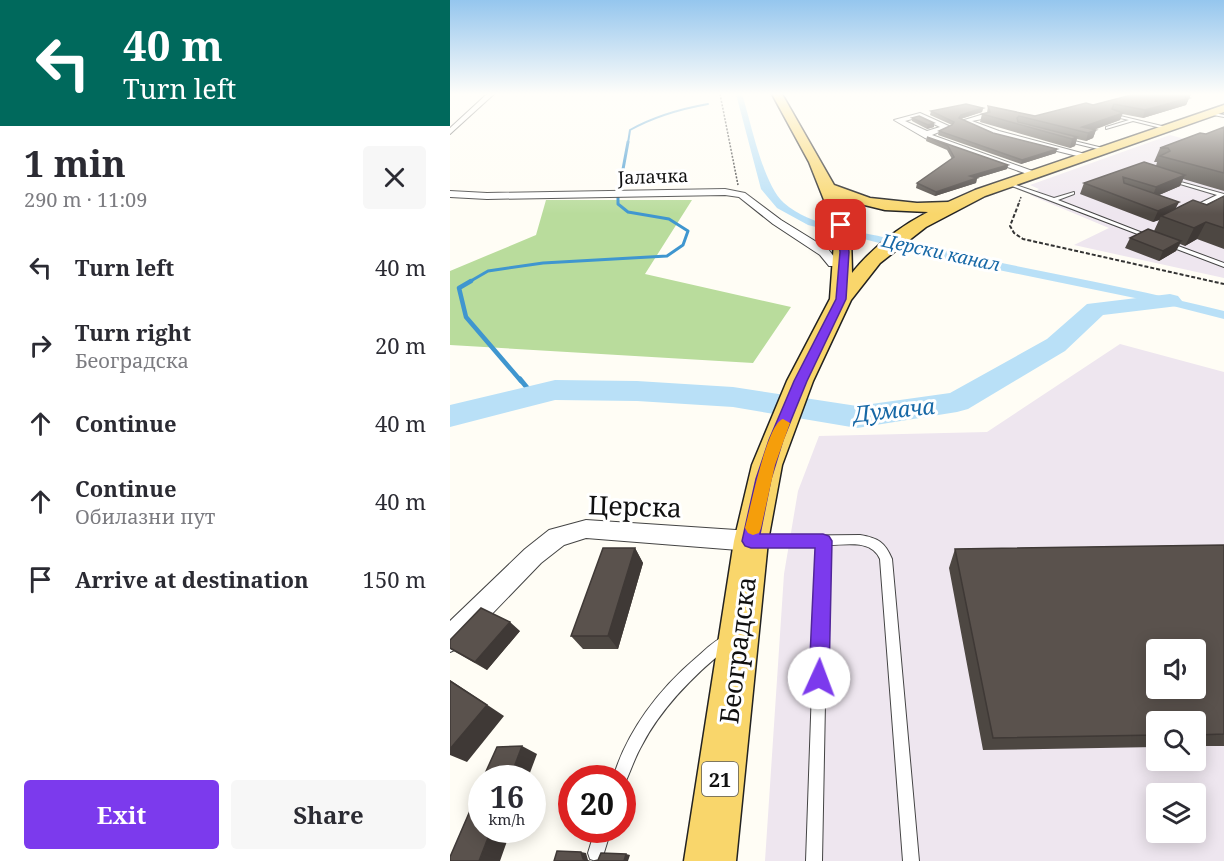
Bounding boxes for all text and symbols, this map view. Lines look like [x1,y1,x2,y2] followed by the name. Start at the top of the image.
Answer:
[123,16,223,73] text: 40 m
[24,24,102,102] icon: left
[123,70,236,107] text: Turn left
[24,139,126,188] text: 1 min
[363,146,426,209] button: close
[616,163,689,189] street label: Јалачка
[24,186,147,213] text: 290 m · 11:09
[815,199,866,250] pin
[824,208,857,241] icon: arrive
[879,228,1003,276] water label: Церски канал
[24,251,57,284] icon: left
[75,252,174,282] text: Turn left
[375,252,426,282] text: 40 m
[75,317,191,347] text: Turn right
[24,329,57,362] icon: right
[375,330,426,360] text: 20 m
[75,347,189,374] text: Београдска
[850,390,937,428] water label: Думача
[24,407,57,440] icon: ahead
[75,408,177,438] text: Continue
[375,408,426,438] text: 40 m
[75,473,177,503] text: Continue
[24,485,57,518] icon: ahead
[375,486,426,516] text: 40 m
[587,486,683,526] street label: Церска
[75,503,215,530] text: Обилазни пут
[24,563,57,596] icon: arrive
[75,564,309,594] text: Arrive at destination
[363,564,426,594] text: 150 m
[710,574,764,726] street label: Београдска
[1146,639,1206,843] map controls
[1146,639,1206,699] button: sound
[787,646,851,710] position arrow
[1146,711,1206,771] button: search
[702,762,738,796] road number: 21
[558,765,636,843] speed limit sign: 20
[490,776,524,817] text: 16
[24,780,219,849] button: Exit
[231,780,426,849] button: Share
[1146,783,1206,843] button: layers
[489,809,525,829] text: km/h

